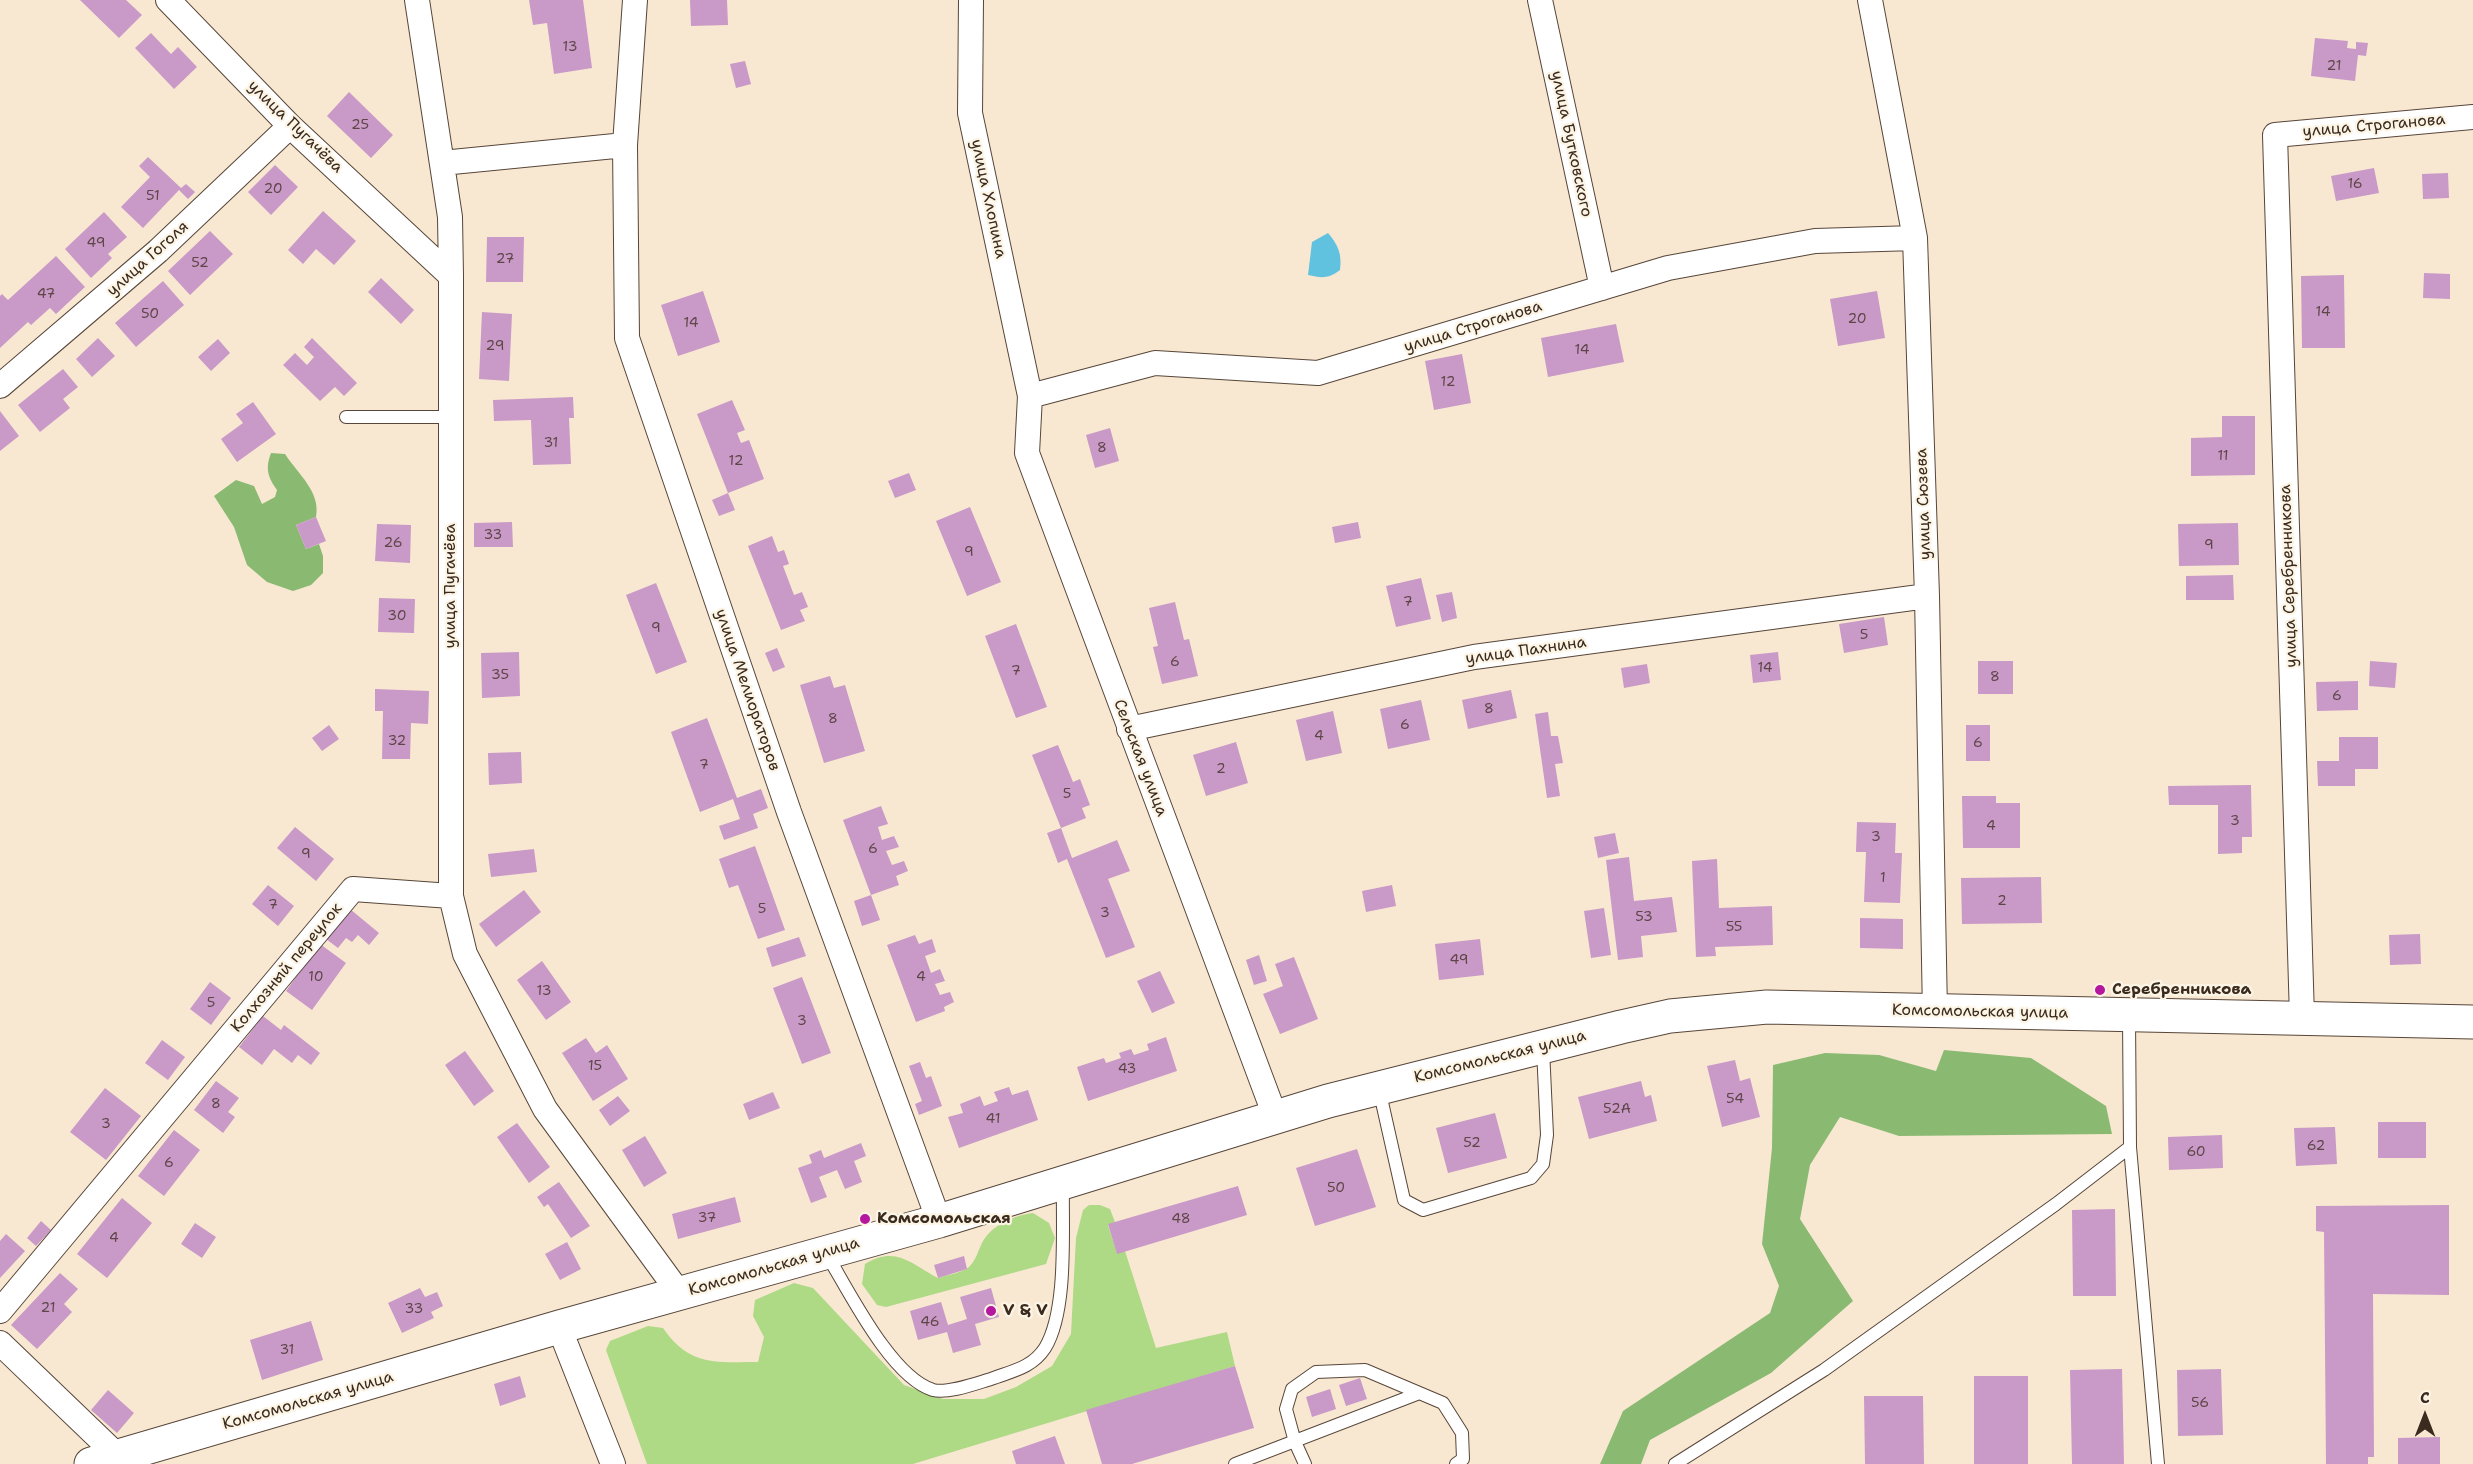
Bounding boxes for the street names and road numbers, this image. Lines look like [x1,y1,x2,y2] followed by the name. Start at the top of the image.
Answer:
[1546,69,1596,219] street label: улица Бутковского
[243,77,347,177] street label: улица Пугачёва
[2302,110,2446,142] street label: улица Строганова
[966,138,1010,260] street label: улица Хлопина
[103,217,193,301] street label: улица Гоголя
[1402,297,1544,357] street label: улица Строганова
[1912,448,1936,560] street label: улица Сюзева
[2276,484,2302,668] street label: улица Серебренникова
[441,523,461,649] street label: улица Пугачёва
[710,607,784,773] street label: улица Мелиораторов
[1464,633,1588,669] street label: улица Пахнина
[1109,697,1171,819] street label: Сельская улица
[227,899,347,1037] street label: Колхозный переулок
[1892,1001,2068,1023] street label: Комсомольская улица
[1412,1026,1588,1088] street label: Комсомольская улица
[687,1233,861,1301] street label: Комсомольская улица
[221,1367,395,1435] street label: Комсомольская улица

